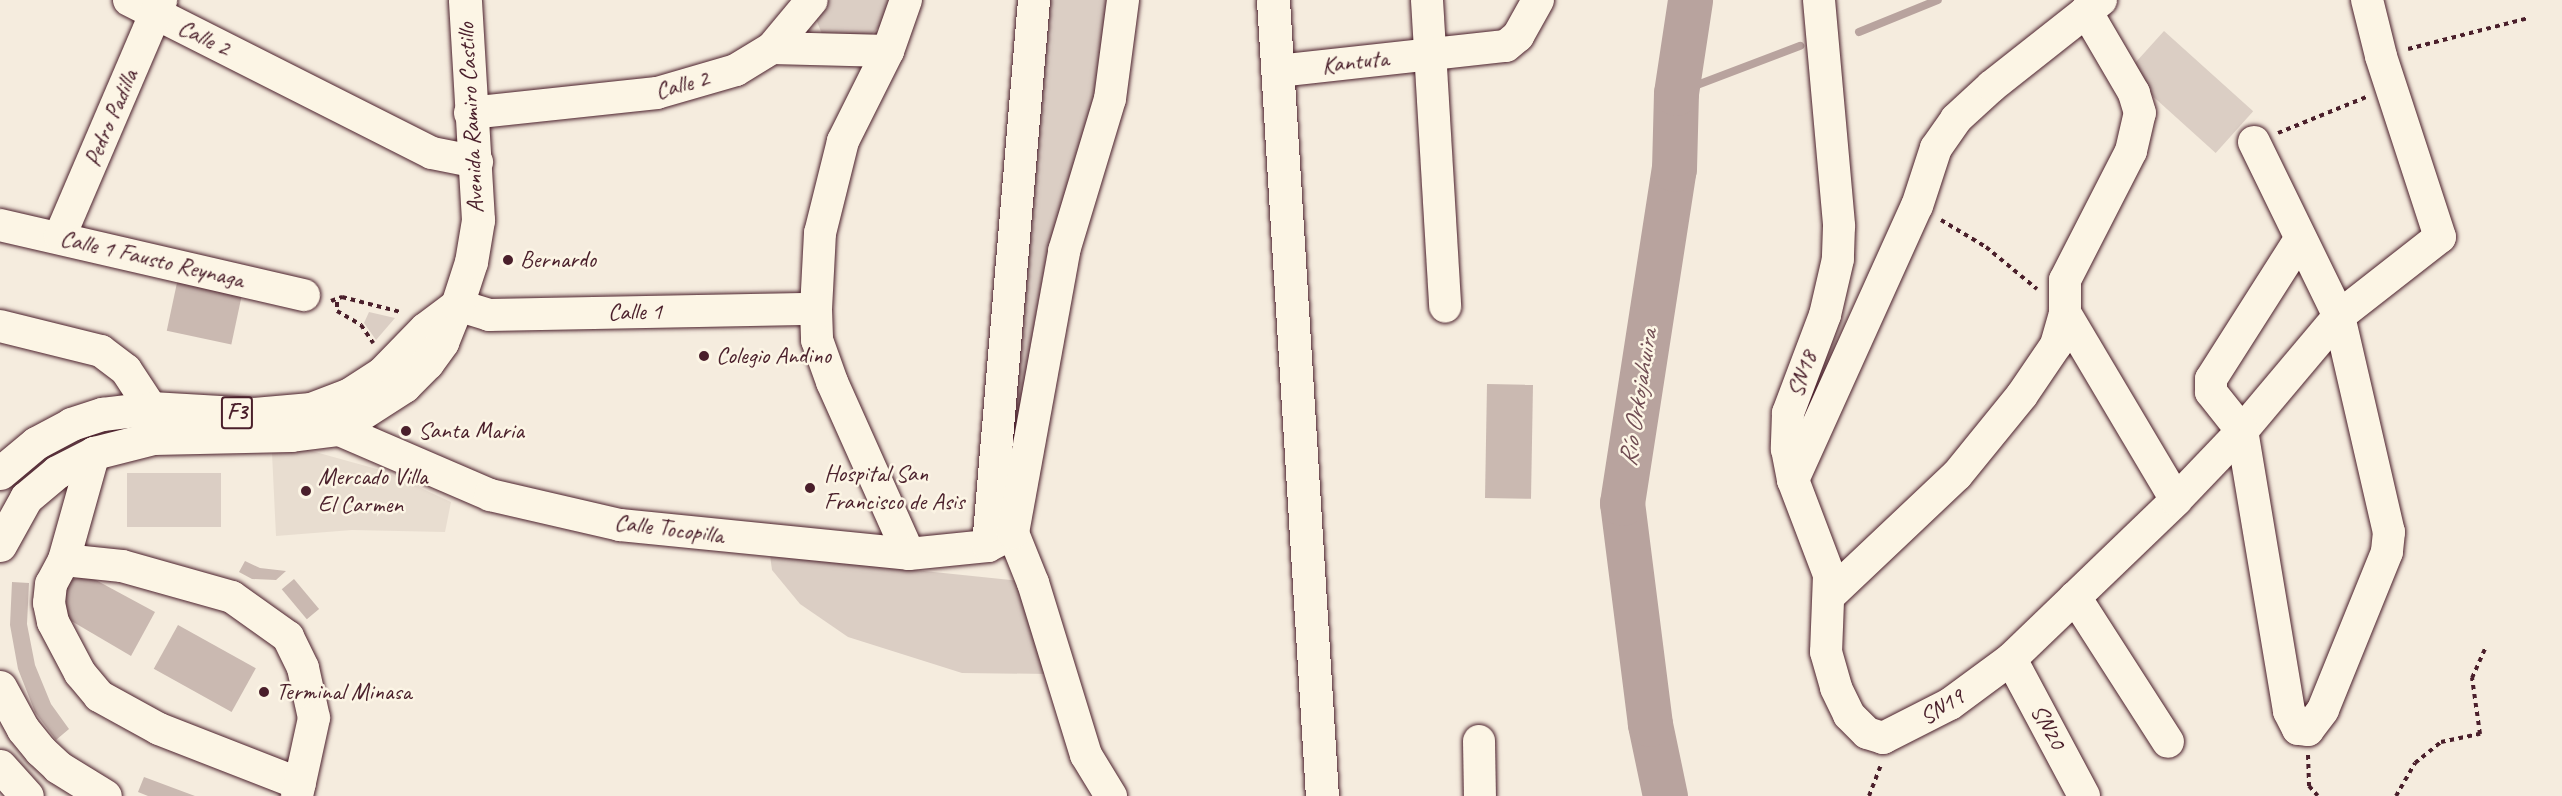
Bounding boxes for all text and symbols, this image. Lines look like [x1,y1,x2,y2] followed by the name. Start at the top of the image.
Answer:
[173,13,235,63] street label: Calle 2
[452,22,490,214] street label: Avenida Ramiro Castillo
[1320,44,1390,80] street label: Kantuta
[652,64,712,106] street label: Calle 2
[78,65,144,171] street label: Pedro Padilla
[57,224,247,294] street label: Calle 1 Fausto Reynaga
[520,246,596,274] place label: Bernardo
[501,253,515,267] marker: Bernardo
[608,297,662,327] street label: Calle 1
[1612,328,1664,468] water label: Río Orkojahuira
[716,342,831,370] place label: Colegio Andino
[1780,347,1824,401] street label: SN18
[697,349,711,363] marker: Colegio Andino
[220,394,254,432] road number: F3
[418,417,525,445] place label: Santa Maria
[399,424,413,438] marker: Santa Maria
[824,460,964,516] place label: Hospital San Francisco de Asis
[318,463,427,519] place label: Mercado Villa El Carmen
[801,479,819,497] marker: Hospital San Francisco de Asis
[299,484,313,498] marker: Mercado Villa El Carmen
[613,508,725,550] street label: Calle Tocopilla
[276,678,411,706] place label: Terminal Minasa
[1915,682,1969,732] street label: SN19
[257,685,271,699] marker: Terminal Minasa
[2024,700,2072,754] street label: SN20

